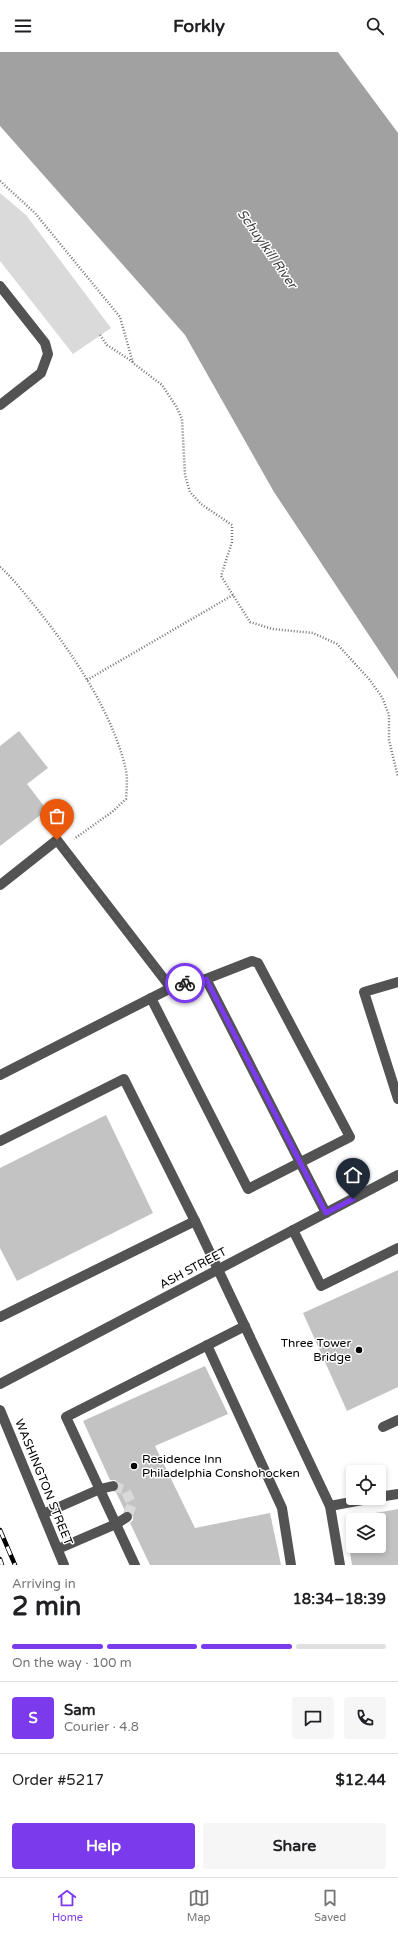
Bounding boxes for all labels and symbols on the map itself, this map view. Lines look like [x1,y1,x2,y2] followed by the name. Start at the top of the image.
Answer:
[234,206,301,293] water label: Schuylkill River
[40,799,74,840] pin
[165,963,205,1003] courier
[336,1158,370,1199] pin
[157,1244,230,1292] street label: ASH STREET
[281,1336,351,1364] place label: Three Tower Bridge
[354,1345,364,1355] marker: Three Tower Bridge
[12,1417,76,1548] street label: WASHINGTON STREET
[142,1452,300,1480] place label: Residence Inn Philadelphia Conshohocken
[129,1461,139,1471] marker: Residence Inn Philadelphia Conshohocken

